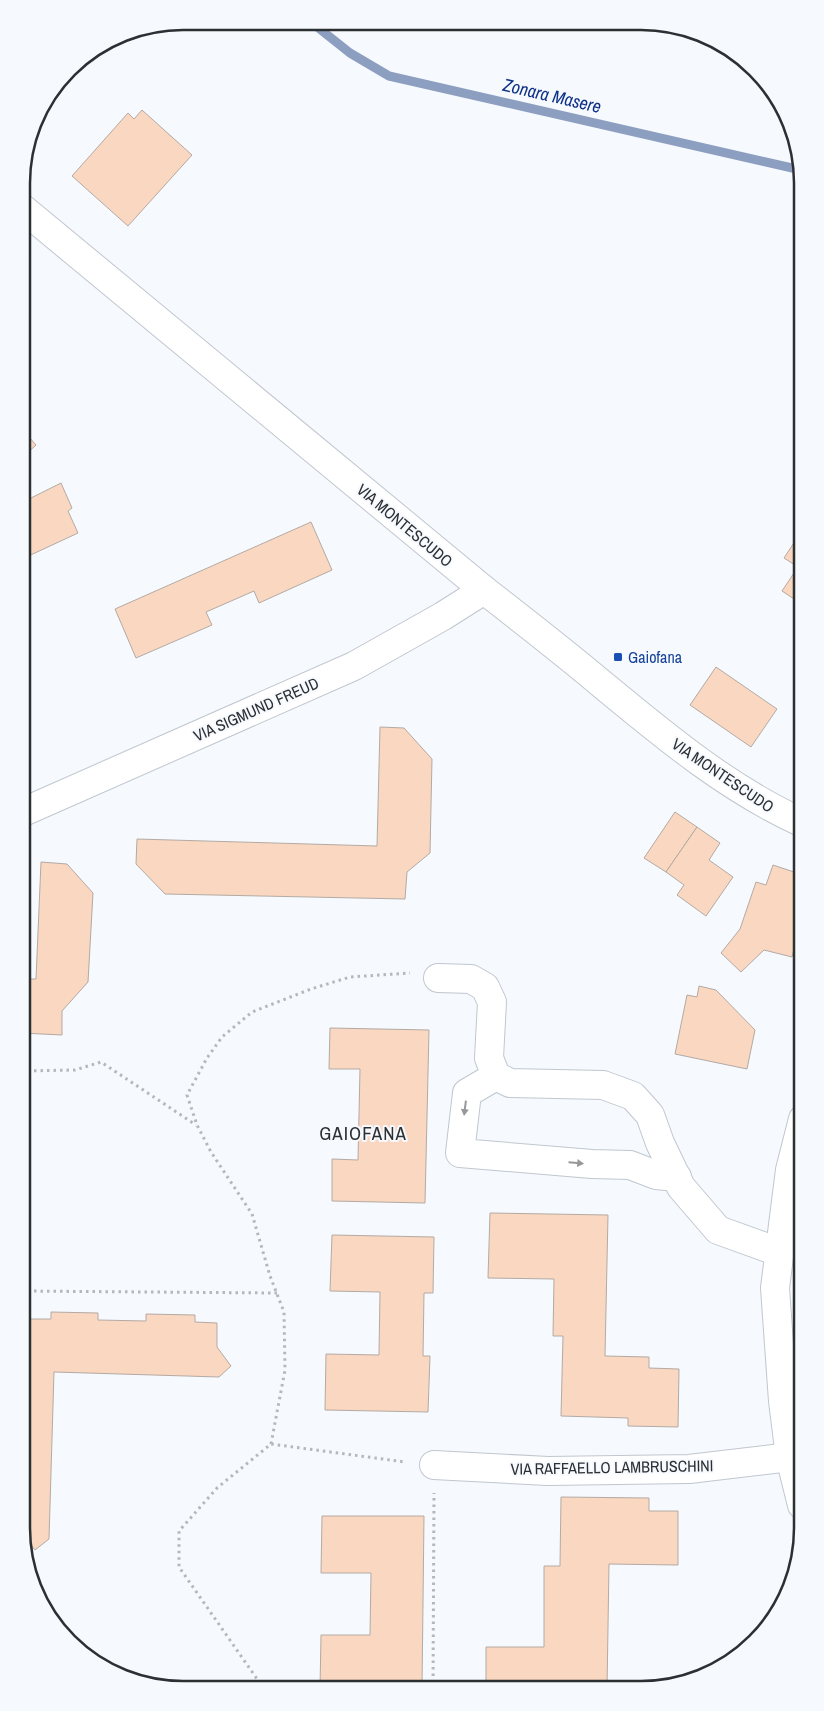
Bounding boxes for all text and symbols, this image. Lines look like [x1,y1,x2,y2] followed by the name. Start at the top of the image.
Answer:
[500,72,604,119] water label: Zonara Masere
[352,478,458,572] street label: VIA MONTESCUDO
[628,646,683,668] place label: Gaiofana
[612,651,624,663] marker: Gaiofana
[190,672,322,746] street label: VIA SIGMUND FREUD
[668,733,778,817] street label: VIA MONTESCUDO
[461,1100,469,1116] one-way arrow
[319,1120,407,1146] district label: GAIOFANA
[568,1159,584,1167] one-way arrow
[510,1454,714,1480] street label: VIA RAFFAELLO LAMBRUSCHINI

